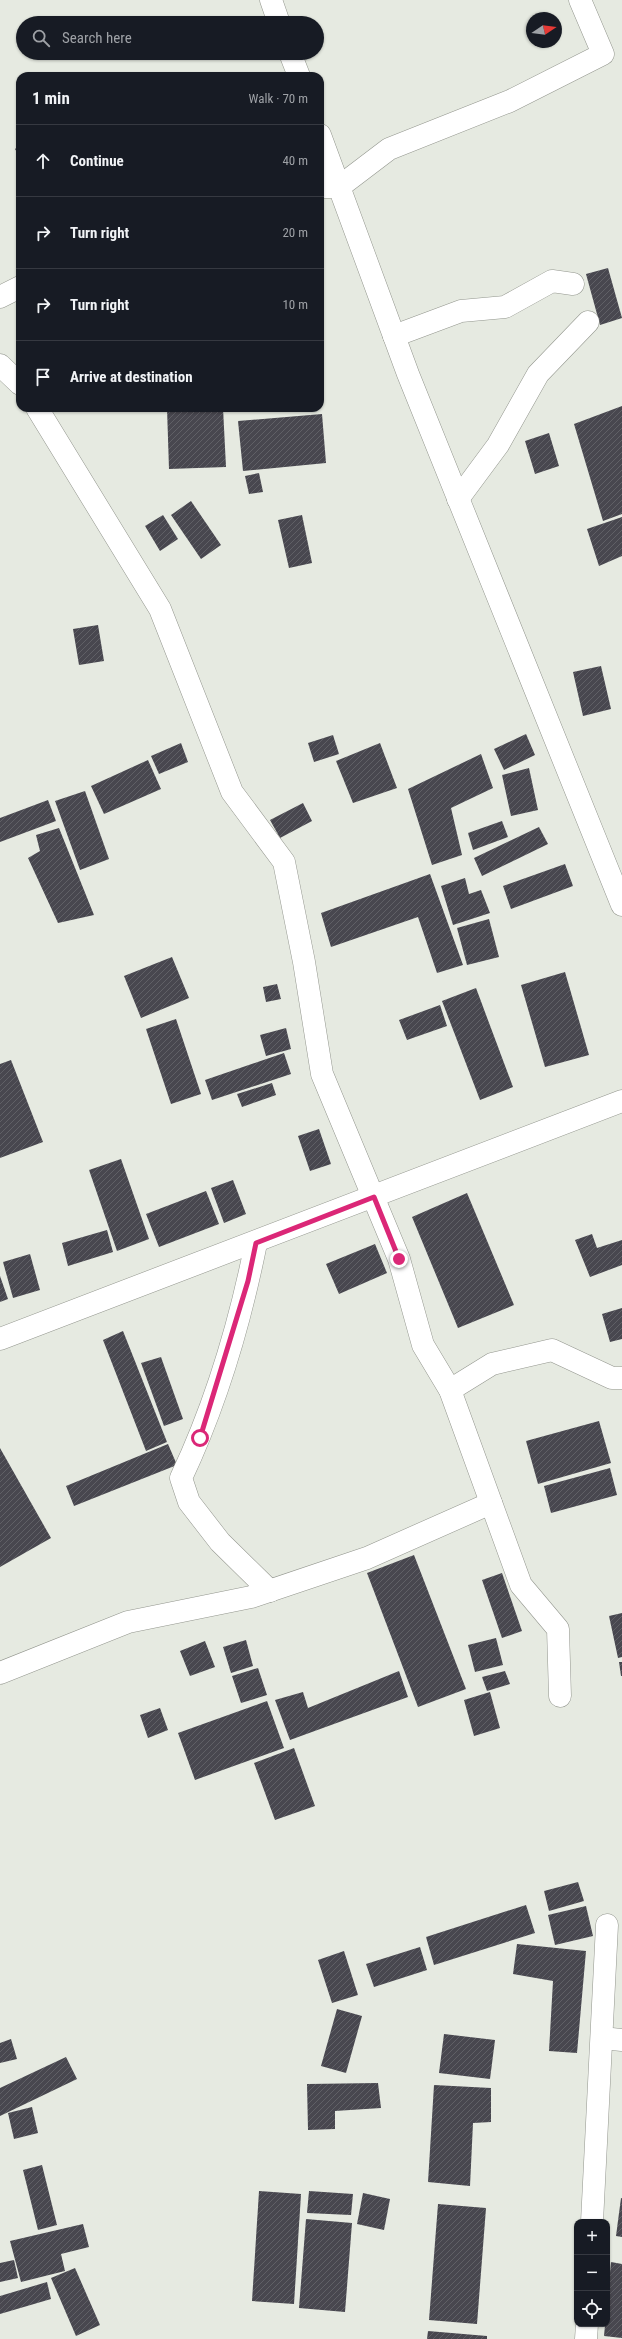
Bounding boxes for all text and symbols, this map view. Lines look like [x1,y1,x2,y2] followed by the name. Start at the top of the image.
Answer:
[526,12,562,48] north arrow
[16,16,324,60] search box
[30,27,52,49] icon: search
[62,29,132,47] text: Search here
[32,88,70,108] text: 1 min
[248,91,308,106] text: Walk · 70 m
[32,150,54,172] icon: ahead
[70,152,124,170] text: Continue
[282,153,308,168] text: 40 m
[32,222,54,244] icon: right
[70,224,129,242] text: Turn right
[282,225,308,240] text: 20 m
[32,294,54,316] icon: right
[70,296,129,314] text: Turn right
[282,297,308,312] text: 10 m
[32,366,54,388] icon: arrive
[70,368,193,386] text: Arrive at destination
[390,1250,408,1268] route end
[191,1429,209,1447] route start
[574,2219,610,2327] map controls
[574,2219,610,2255] button: +
[574,2255,610,2291] button: −
[574,2291,610,2327] button: locate

